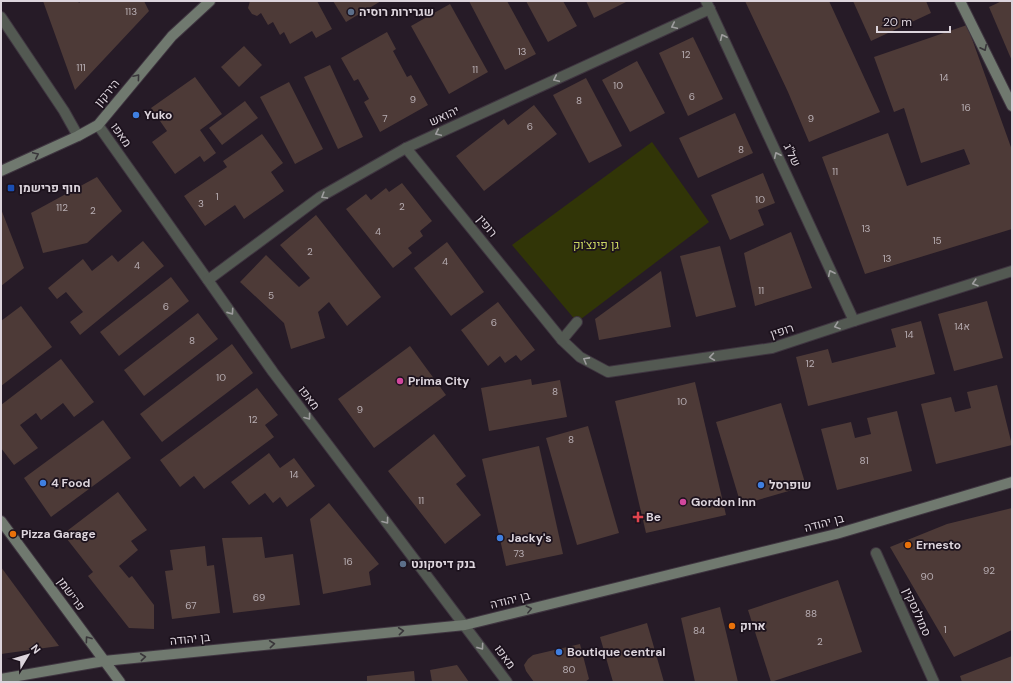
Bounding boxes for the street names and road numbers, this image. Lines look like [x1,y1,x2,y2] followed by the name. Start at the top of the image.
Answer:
[91,76,123,110] street label: הירקון
[426,102,462,130] street label: יהואש
[107,120,135,150] street label: מאפו
[780,141,804,169] street label: של"ג
[473,212,501,240] street label: רופין
[768,320,796,342] street label: רופין
[295,383,323,413] street label: מאפו
[802,510,846,536] street label: בן יהודה
[53,574,89,614] street label: פרישמן
[899,585,935,639] street label: סמולנסקין
[488,587,532,613] street label: בן יהודה
[169,629,212,649] street label: בן יהודה
[491,642,519,672] street label: מאפו

